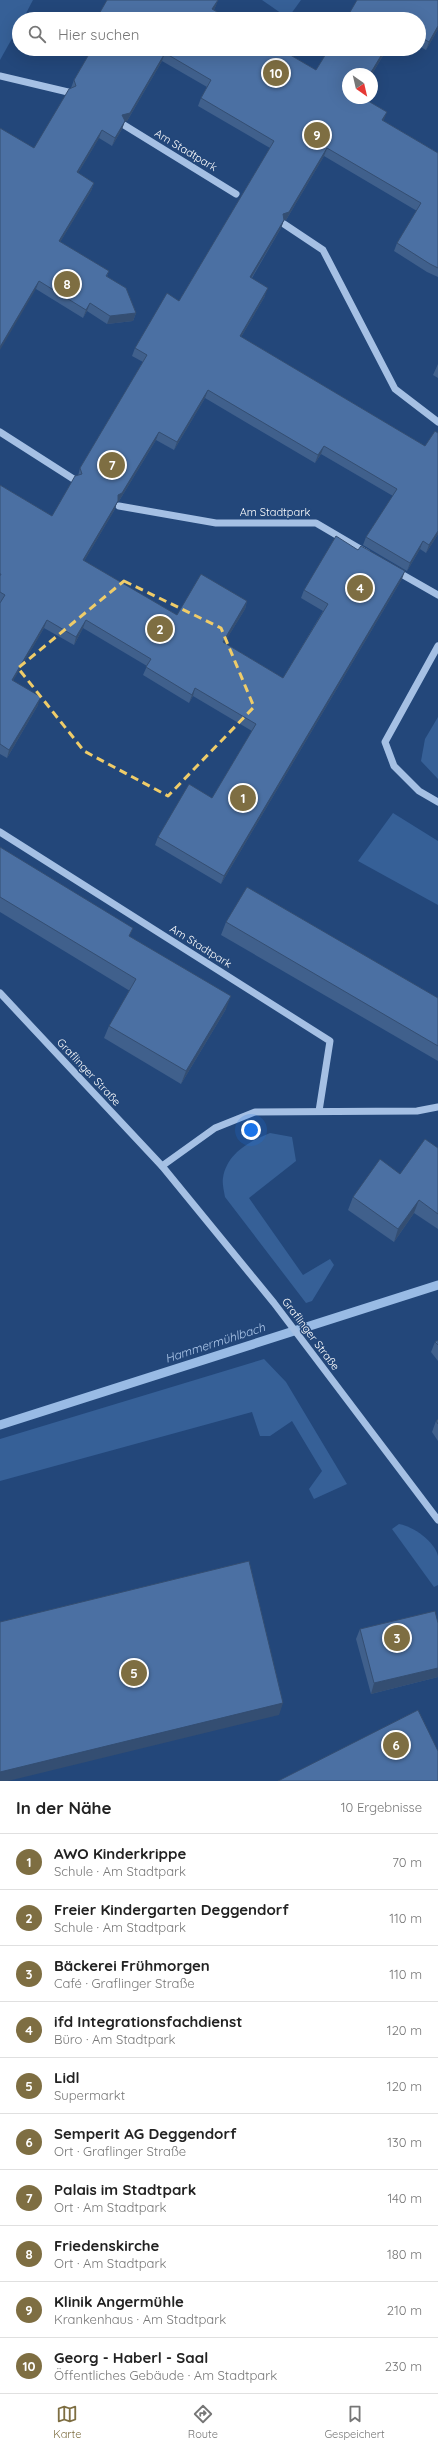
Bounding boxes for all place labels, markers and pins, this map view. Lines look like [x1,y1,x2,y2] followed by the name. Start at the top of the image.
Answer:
[263,58,289,88] pin: 10
[304,120,330,150] pin: 9
[54,269,80,299] pin: 8
[99,450,125,480] pin: 7
[347,573,373,603] pin: 4
[147,614,173,644] pin: 2
[230,783,256,813] pin: 1
[384,1623,410,1653] pin: 3
[121,1658,147,1688] pin: 5
[383,1730,409,1760] pin: 6

